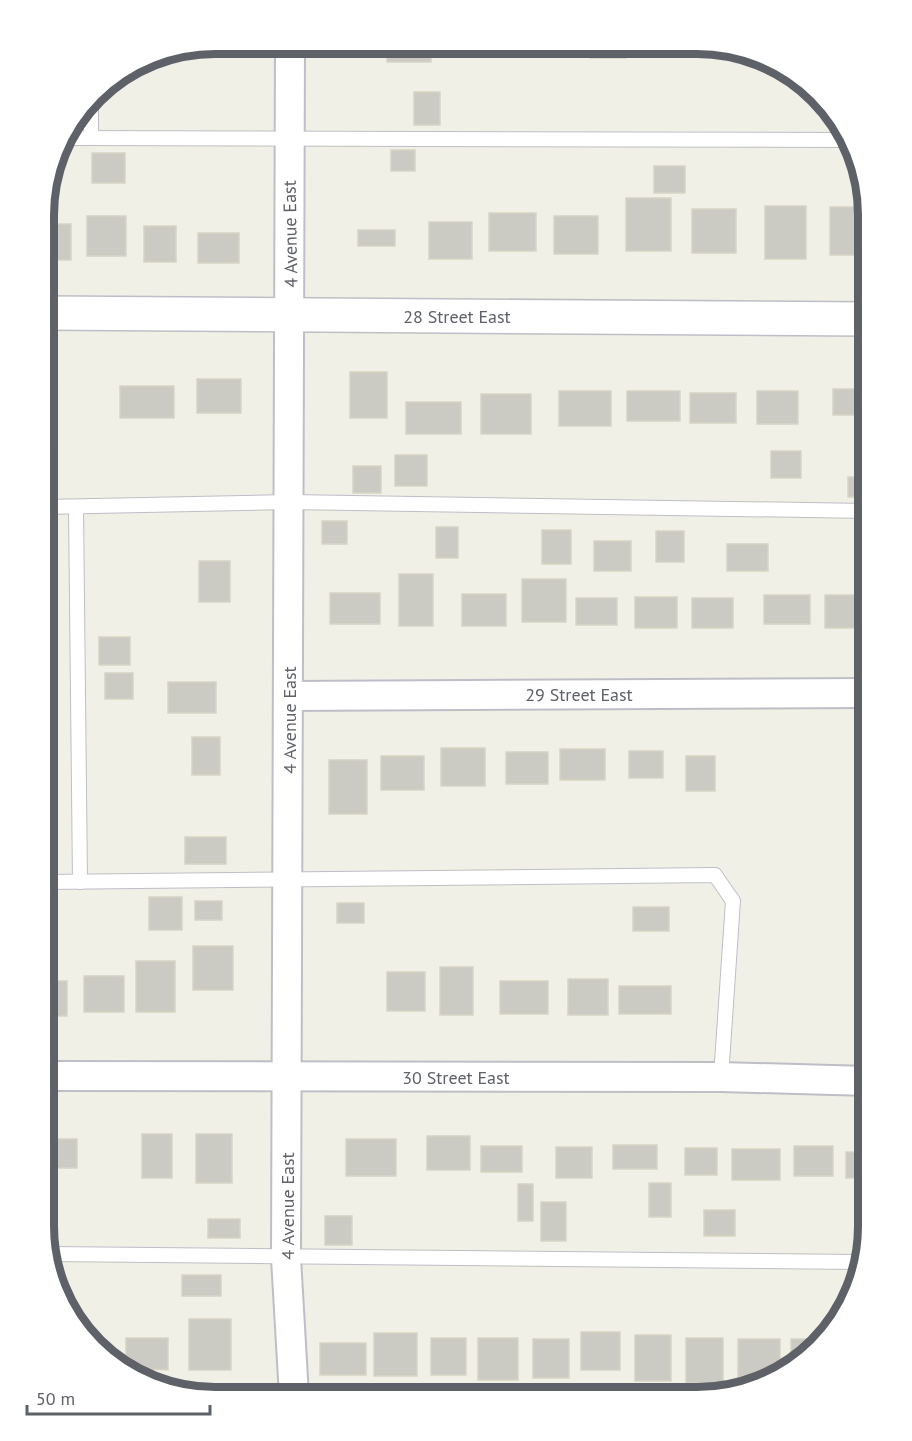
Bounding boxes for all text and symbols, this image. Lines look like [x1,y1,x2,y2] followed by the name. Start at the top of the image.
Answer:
[278,180,302,288] street label: 4 Avenue East
[403,305,511,328] street label: 28 Street East
[278,666,301,774] street label: 4 Avenue East
[525,683,633,706] street label: 29 Street East
[402,1066,510,1089] street label: 30 Street East
[276,1152,299,1260] street label: 4 Avenue East
[27,1378,210,1416] scale bar
[36,1387,75,1410] text: 50 m

